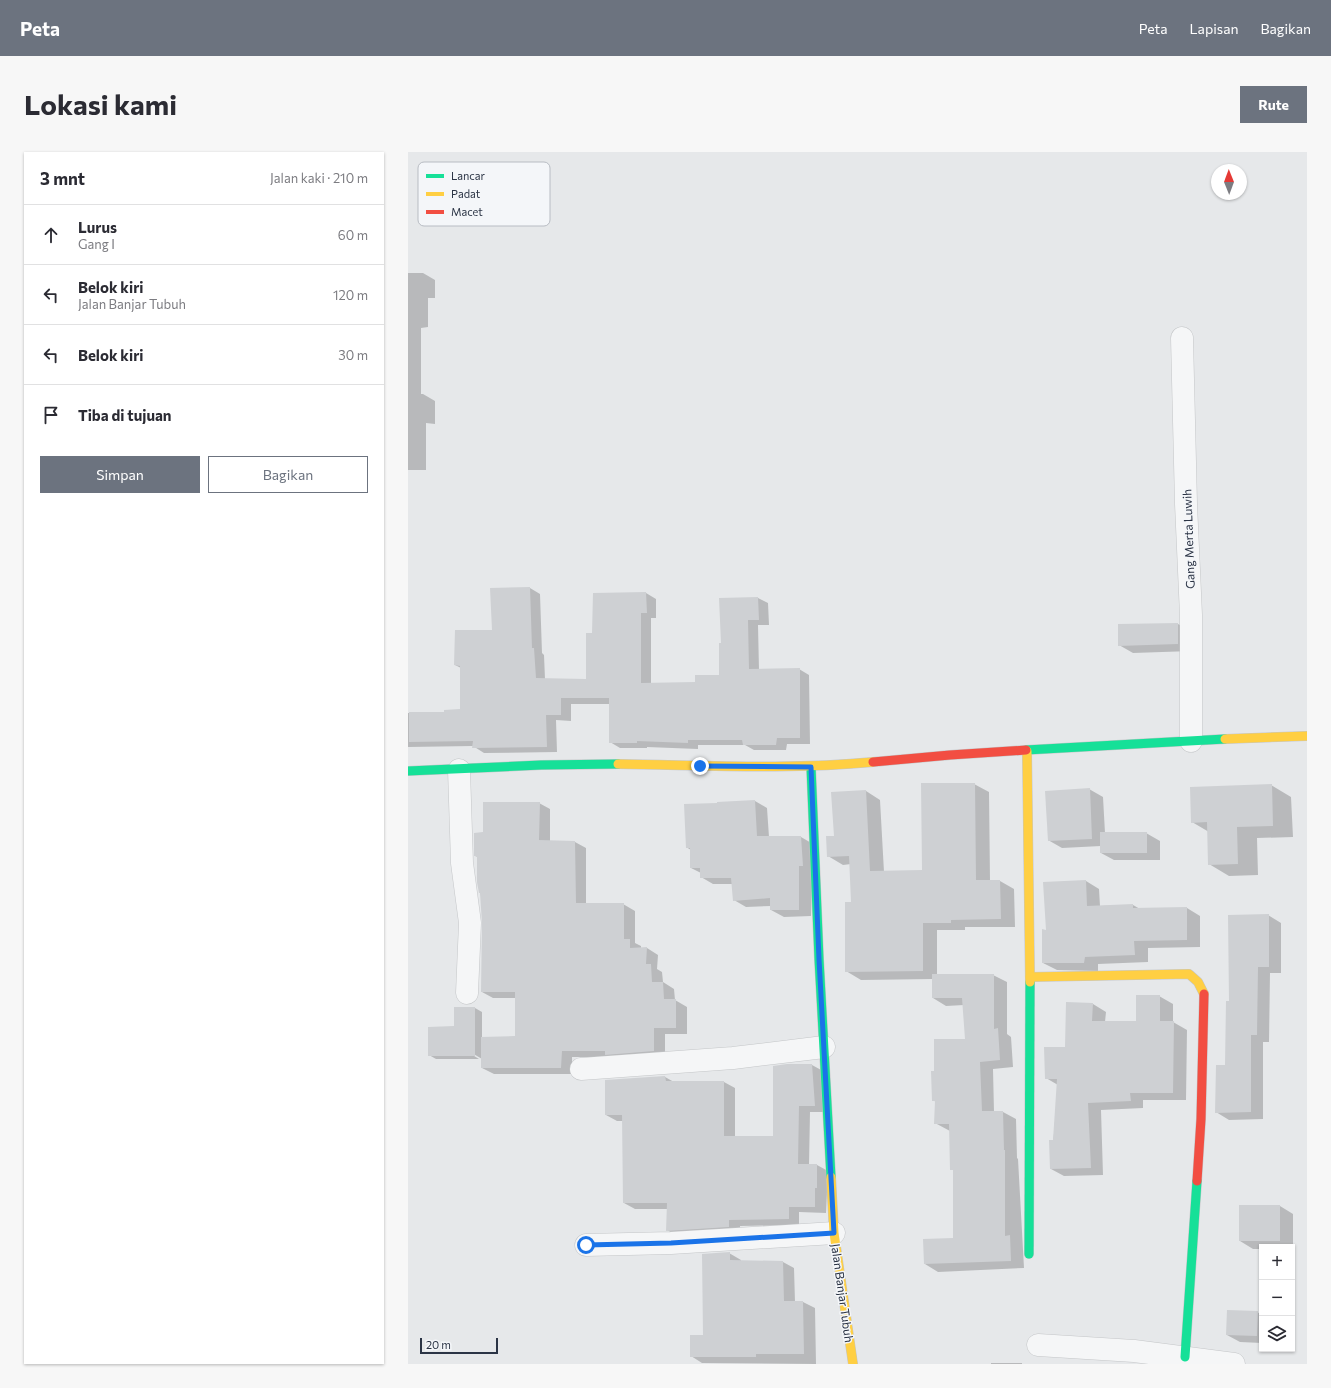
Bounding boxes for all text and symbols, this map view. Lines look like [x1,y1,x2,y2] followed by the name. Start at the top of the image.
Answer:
[20,17,60,40] text: Peta
[1139,20,1168,37] text: Peta
[1190,20,1239,37] text: Lapisan
[1261,20,1311,37] text: Bagikan
[1240,86,1307,123] button: Rute
[24,87,177,121] text: Lokasi kami
[418,162,550,226] legend
[1211,164,1247,200] north arrow
[40,168,85,189] text: 3 mnt
[451,169,486,182] text: Lancar
[270,170,368,186] text: Jalan kaki · 210 m
[451,187,481,200] text: Padat
[451,205,483,218] text: Macet
[78,218,117,236] text: Lurus
[40,224,62,246] icon: ahead
[338,227,368,243] text: 60 m
[78,236,115,252] text: Gang I
[78,278,144,296] text: Belok kiri
[40,284,62,306] icon: left
[333,287,368,303] text: 120 m
[78,296,186,312] text: Jalan Banjar Tubuh
[40,344,62,366] icon: left
[78,346,144,364] text: Belok kiri
[338,347,368,363] text: 30 m
[40,404,62,426] icon: arrive
[78,406,172,424] text: Tiba di tujuan
[40,456,200,493] button: Simpan
[208,456,368,493] button: Bagikan
[1179,489,1197,589] street label: Gang Merta Luwih
[691,757,709,775] route end
[577,1236,595,1254] route start
[828,1243,857,1343] street label: Jalan Banjar Tubuh
[1259,1244,1295,1352] map controls
[1259,1244,1295,1280] button: +
[1259,1280,1295,1316] button: −
[1259,1316,1295,1352] button: layers
[420,1336,498,1355] scale bar
[426,1338,451,1351] text: 20 m

